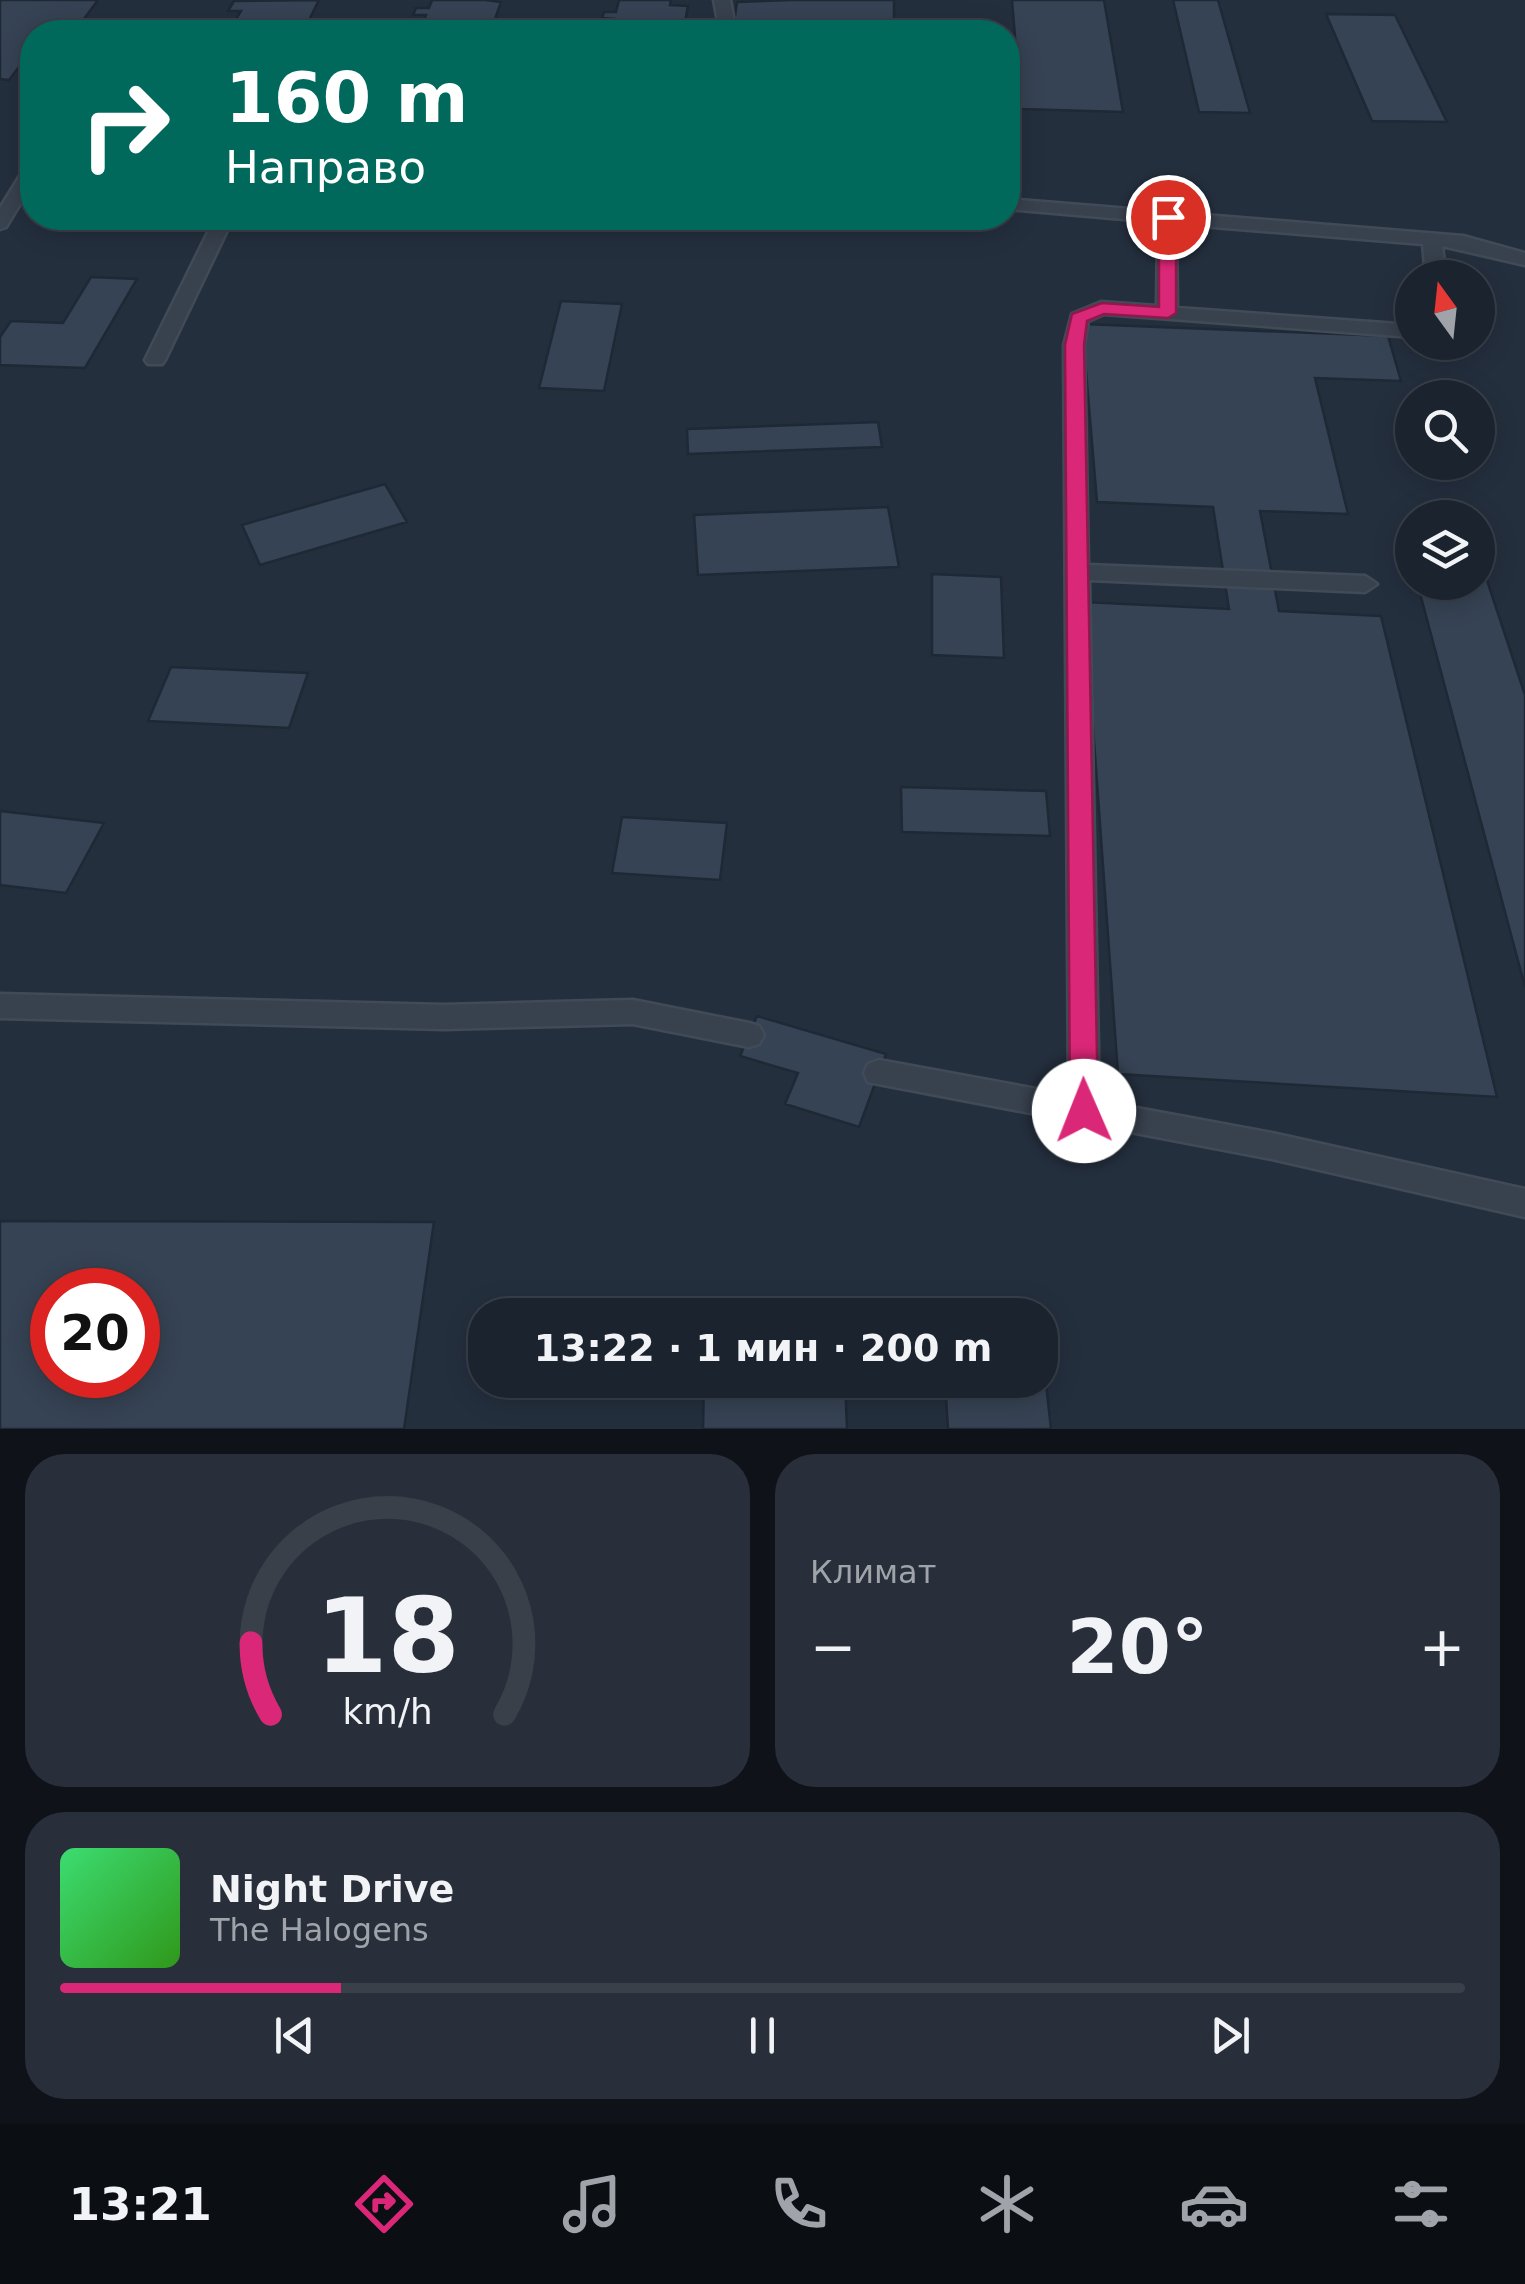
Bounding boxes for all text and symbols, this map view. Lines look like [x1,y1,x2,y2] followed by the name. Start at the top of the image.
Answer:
[225,57,468,139] text: 160 m
[60,60,190,190] icon: right
[225,141,426,194] text: Направо
[1126,175,1211,260] pin
[1141,190,1196,245] icon: arrive
[1395,260,1495,360] north arrow
[1395,260,1495,600] map controls
[1395,380,1495,480] button: search
[1395,500,1495,600] button: layers
[1032,1059,1136,1163] position arrow
[30,1268,160,1398] speed limit sign: 20
[534,1326,992,1370] text: 13:22 · 1 мин · 200 m
[810,1553,936,1591] text: Климат
[315,1575,460,1697] text: 18
[1067,1603,1208,1691] text: 20°
[810,1615,856,1679] text: −
[1419,1615,1465,1679] text: +
[342,1691,433,1732] text: km/h
[210,1867,454,1911] text: Night Drive
[210,1911,429,1949] text: The Halogens
[267,2008,322,2063] icon: previous
[735,2008,790,2063] icon: pause
[1203,2008,1258,2063] icon: next
[349,2169,419,2239] icon: directions
[557,2169,627,2239] icon: music
[764,2169,834,2239] icon: phone
[972,2169,1042,2239] icon: climate
[1179,2169,1249,2239] icon: car
[1386,2169,1456,2239] icon: filters
[69,2178,212,2231] text: 13:21

